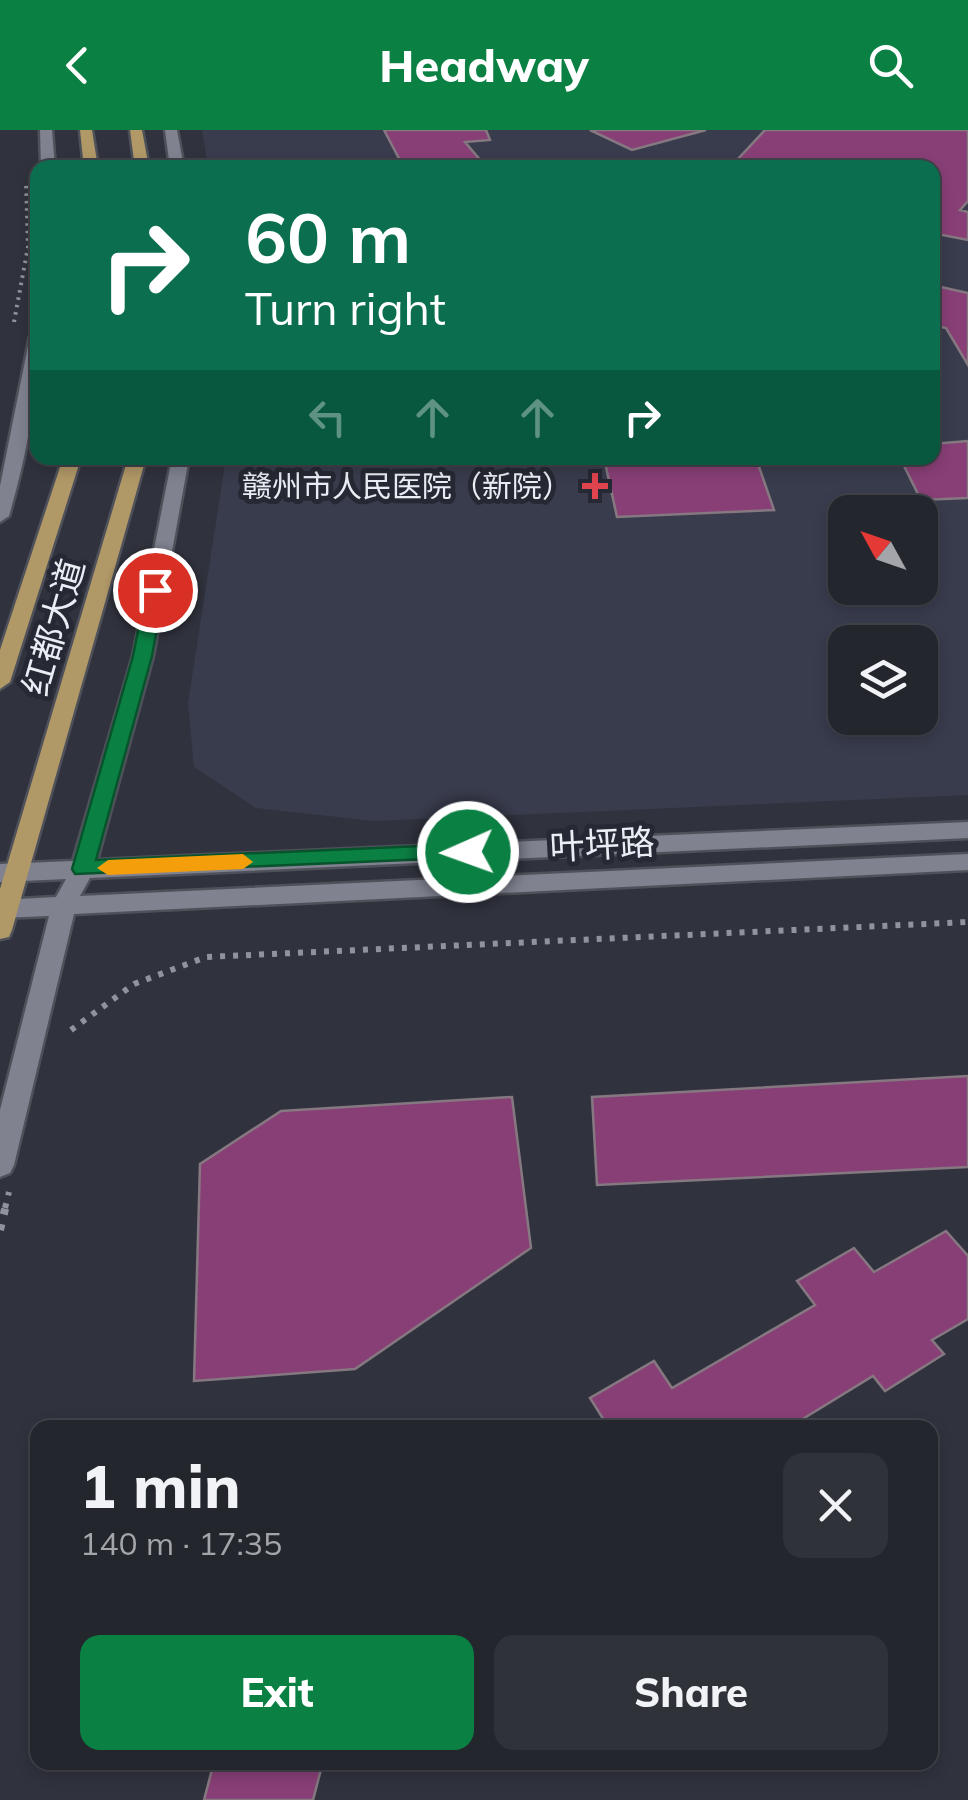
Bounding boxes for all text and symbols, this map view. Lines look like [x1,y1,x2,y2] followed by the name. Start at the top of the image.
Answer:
[379,37,589,93] text: Headway
[50,38,105,93] icon: back
[863,38,918,93] icon: search
[245,193,411,281] text: 60 m
[80,200,210,330] icon: right
[245,280,446,336] text: Turn right
[300,390,355,445] icon: left
[405,390,460,445] icon: ahead
[510,390,565,445] icon: ahead
[615,390,670,445] icon: right
[242,467,572,505] place label: 赣州市人民医院（新院）
[582,473,608,499] marker: 赣州市人民医院（新院）
[828,495,938,605] north arrow
[828,495,938,735] map controls
[113,548,198,633] pin
[13,554,93,700] street label: 红都大道
[128,563,183,618] icon: arrive
[828,625,938,735] button: layers
[416,800,520,904] position arrow
[548,819,656,869] street label: 叶坪路
[80,1448,241,1523] text: 1 min
[783,1453,888,1558] button: close
[80,1523,282,1563] text: 140 m · 17:35
[80,1635,474,1750] button: Exit
[494,1635,888,1750] button: Share

